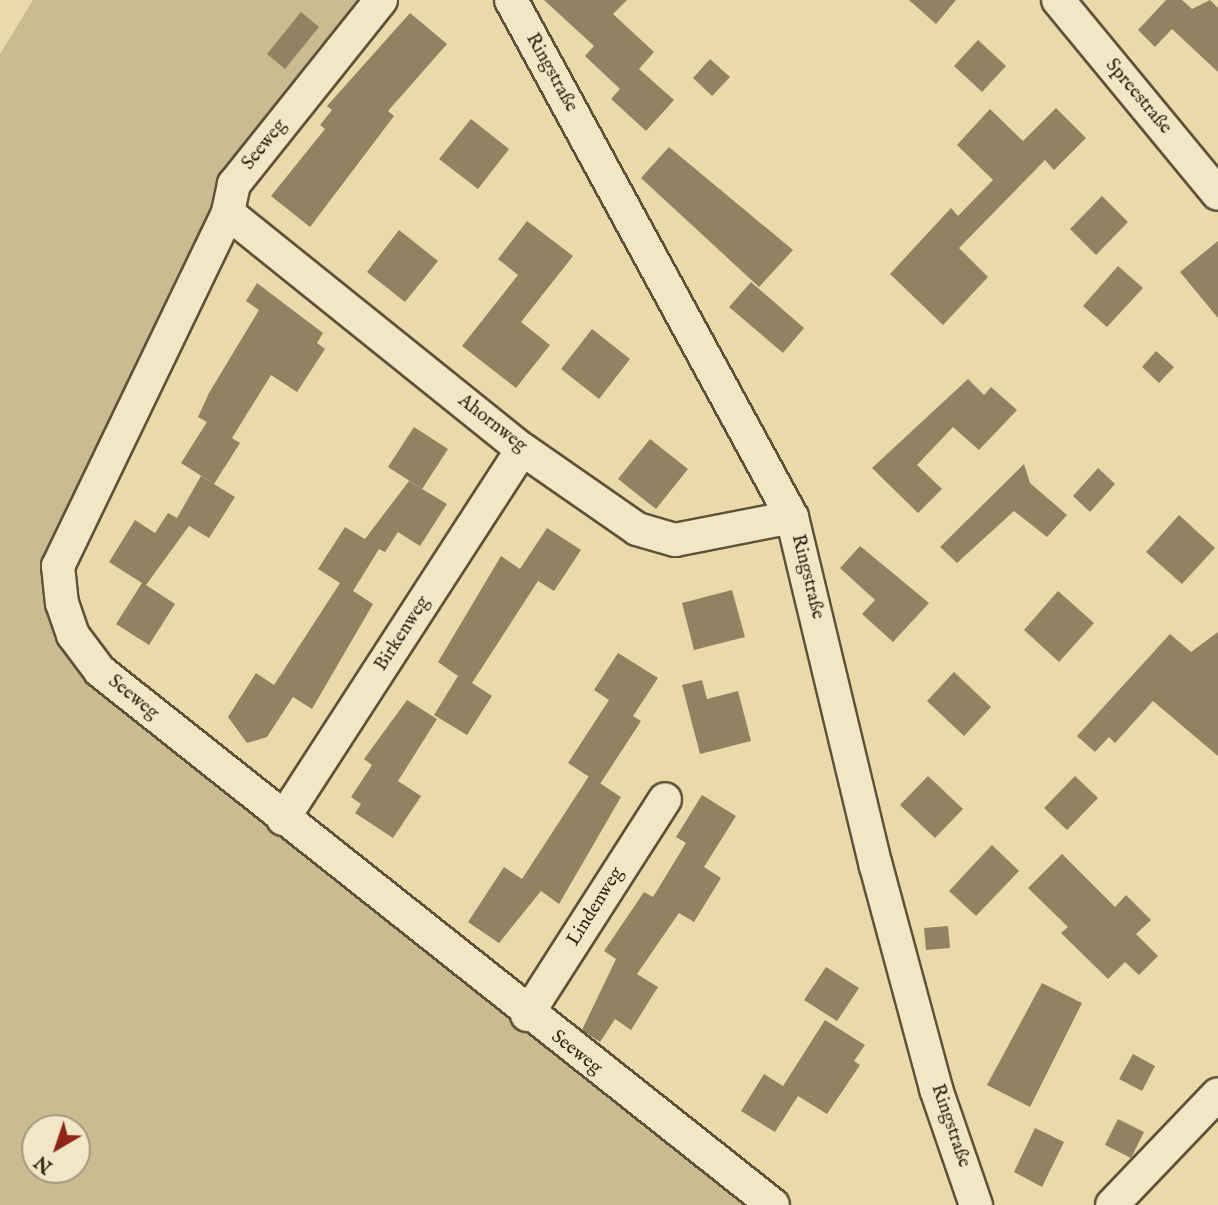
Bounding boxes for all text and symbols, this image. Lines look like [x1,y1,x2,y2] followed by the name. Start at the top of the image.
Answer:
[520,30,582,116] street label: Ringstraße
[1100,55,1176,139] street label: Spreestraße
[238,115,292,175] street label: Seeweg
[453,390,531,458] street label: Ahornweg
[785,532,829,622] street label: Ringstraße
[370,592,436,676] street label: Birkenweg
[103,671,163,725] street label: Seeweg
[563,863,629,951] street label: Lindenweg
[546,1026,606,1080] street label: Seeweg
[925,1081,975,1171] street label: Ringstraße
[21,1114,91,1184] north arrow
[30,1149,58,1178] text: N

